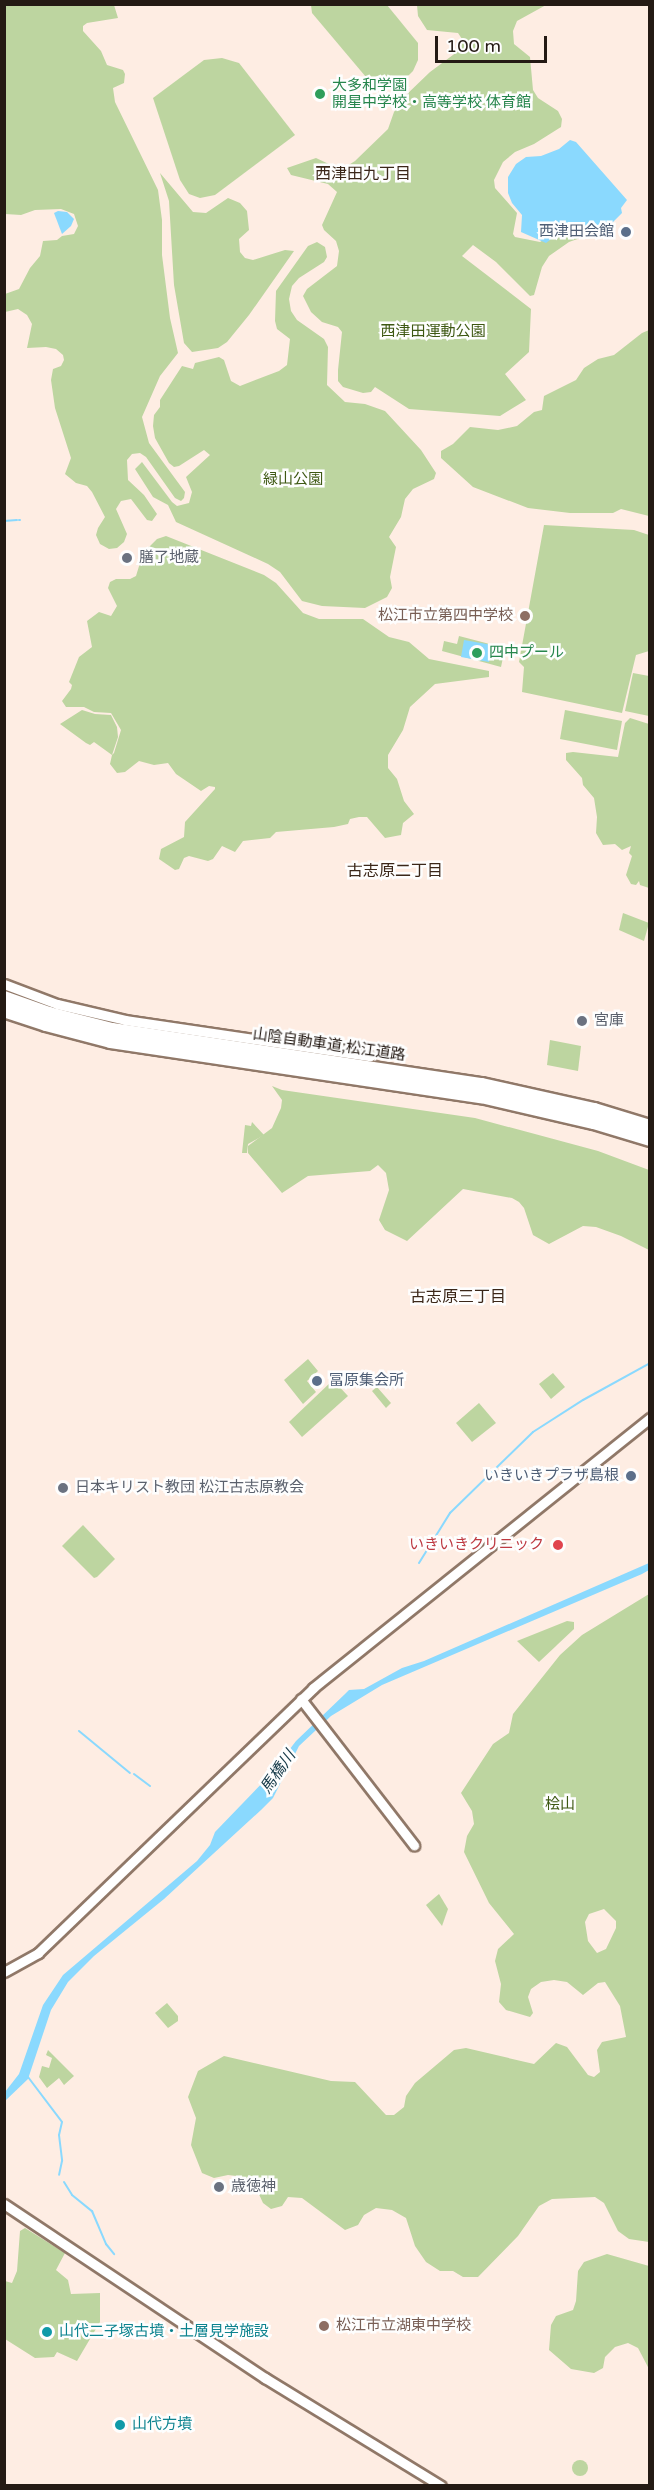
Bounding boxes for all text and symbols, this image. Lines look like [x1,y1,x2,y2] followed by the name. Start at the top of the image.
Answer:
[438,24,550,62] scale bar
[446,35,501,57] text: 100 m
[332,76,531,111] place label: 大多和学園 開星中学校・高等学校 体育館
[313,87,327,101] marker: 大多和学園 開星中学校・高等学校 体育館
[315,164,411,184] district label: 西津田九丁目
[539,223,614,241] place label: 西津田会館
[619,225,633,239] marker: 西津田会館
[381,323,485,341] park label: 西津田運動公園
[263,471,323,489] park label: 緑山公園
[139,549,199,567] place label: 膳了地蔵
[120,551,134,565] marker: 膳了地蔵
[378,607,513,625] place label: 松江市立第四中学校
[518,609,532,623] marker: 松江市立第四中学校
[489,644,564,662] place label: 四中プール
[470,646,484,660] marker: 四中プール
[347,861,443,881] district label: 古志原二丁目
[594,1012,624,1030] place label: 宮庫
[575,1014,589,1028] marker: 宮庫
[252,1025,406,1065] street label: 山陰自動車道;松江道路
[410,1287,506,1307] district label: 古志原三丁目
[329,1372,404,1390] place label: 冨原集会所
[310,1374,324,1388] marker: 冨原集会所
[484,1467,619,1485] place label: いきいきプラザ島根
[624,1469,638,1483] marker: いきいきプラザ島根
[75,1479,304,1497] place label: 日本キリスト教団 松江古志原教会
[56,1481,70,1495] marker: 日本キリスト教団 松江古志原教会
[409,1536,544,1554] place label: いきいきクリニック
[549,1536,567,1554] marker: いきいきクリニック
[256,1747,300,1797] water label: 馬橋川
[545,1796,575,1814] park label: 桧山
[231,2178,276,2196] place label: 歳徳神
[212,2180,226,2194] marker: 歳徳神
[336,2317,471,2335] place label: 松江市立湖東中学校
[317,2319,331,2333] marker: 松江市立湖東中学校
[59,2323,269,2341] place label: 山代二子塚古墳・土層見学施設
[40,2325,54,2339] marker: 山代二子塚古墳・土層見学施設
[132,2416,192,2434] place label: 山代方墳
[113,2418,127,2432] marker: 山代方墳

